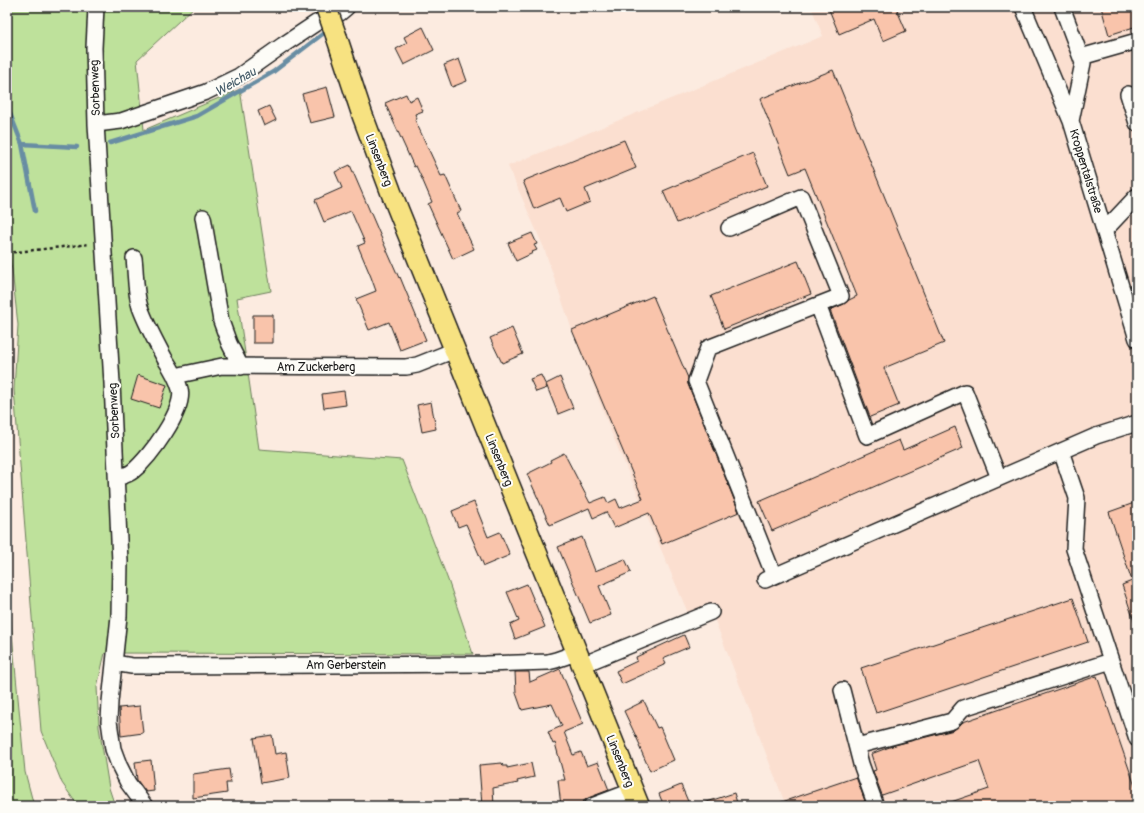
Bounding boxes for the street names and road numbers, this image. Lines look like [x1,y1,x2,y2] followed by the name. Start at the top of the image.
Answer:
[87,60,104,116] street label: Sorbenweg
[1066,127,1105,215] street label: Kroppentalstraße
[362,132,395,189] street label: Linsenberg
[277,360,355,375] street label: Am Zuckerberg
[106,383,123,439] street label: Sorbenweg
[481,432,516,489] street label: Linsenberg
[306,658,386,673] street label: Am Gerberstein
[602,733,637,790] street label: Linsenberg

